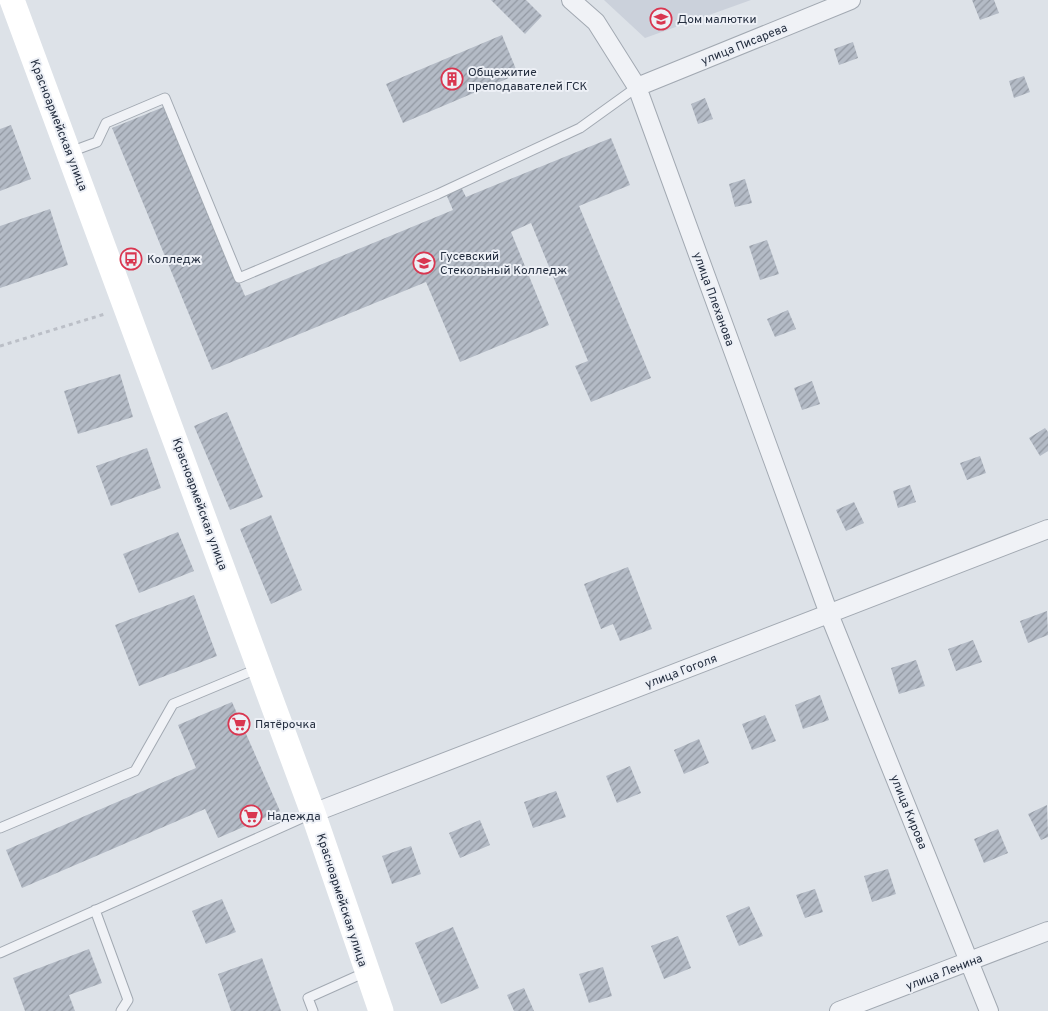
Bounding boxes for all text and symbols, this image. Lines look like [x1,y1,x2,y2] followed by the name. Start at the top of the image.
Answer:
[649,7,673,31] school or university icon: Дом малютки
[677,12,757,28] place label: Дом малютки
[699,20,790,70] street label: улица Писарева
[26,57,91,193] street label: Красноармейская улица
[468,65,588,95] place label: Общежитие преподавателей ГСК
[440,67,464,91] building icon: Общежитие преподавателей ГСК
[119,247,143,271] bus stop icon: Колледж
[440,249,567,279] place label: Гусевский Стекольный Колледж
[689,250,738,349] street label: улица Плеханова
[412,251,436,275] school or university icon: Гусевский Стекольный Колледж
[147,252,201,268] place label: Колледж
[168,436,230,573] street label: Красноармейская улица
[643,651,720,693] street label: улица Гоголя
[227,712,251,736] supermarket icon: Пятёрочка
[255,717,316,733] place label: Пятёрочка
[886,773,930,852] street label: улица Кирова
[239,804,263,828] supermarket icon: Надежда
[267,809,321,825] place label: Надежда
[312,832,370,969] street label: Красноармейская улица
[904,951,985,995] street label: улица Ленина

